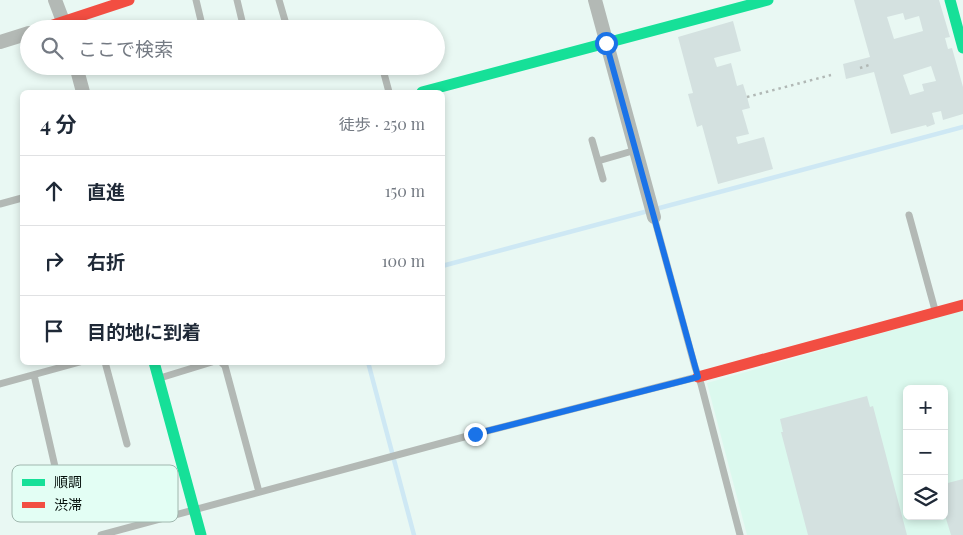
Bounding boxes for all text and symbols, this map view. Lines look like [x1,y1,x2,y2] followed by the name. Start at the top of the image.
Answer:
[20,20,445,75] search box
[595,32,618,55] route start
[38,34,66,62] icon: search
[78,35,173,61] text: ここで検索
[40,109,77,137] text: 4 分
[339,113,425,134] text: 徒歩 · 250 m
[40,177,68,205] icon: ahead
[87,178,125,204] text: 直進
[385,180,425,201] text: 150 m
[40,247,68,275] icon: right
[87,248,125,274] text: 右折
[382,250,425,271] text: 100 m
[40,317,68,345] icon: arrive
[87,318,201,344] text: 目的地に到着
[903,385,948,520] map controls
[903,385,948,430] button: +
[464,423,487,446] route end
[903,430,948,475] button: −
[12,465,178,522] legend
[54,472,82,491] text: 順調
[903,475,948,520] button: layers
[54,495,82,514] text: 渋滞

